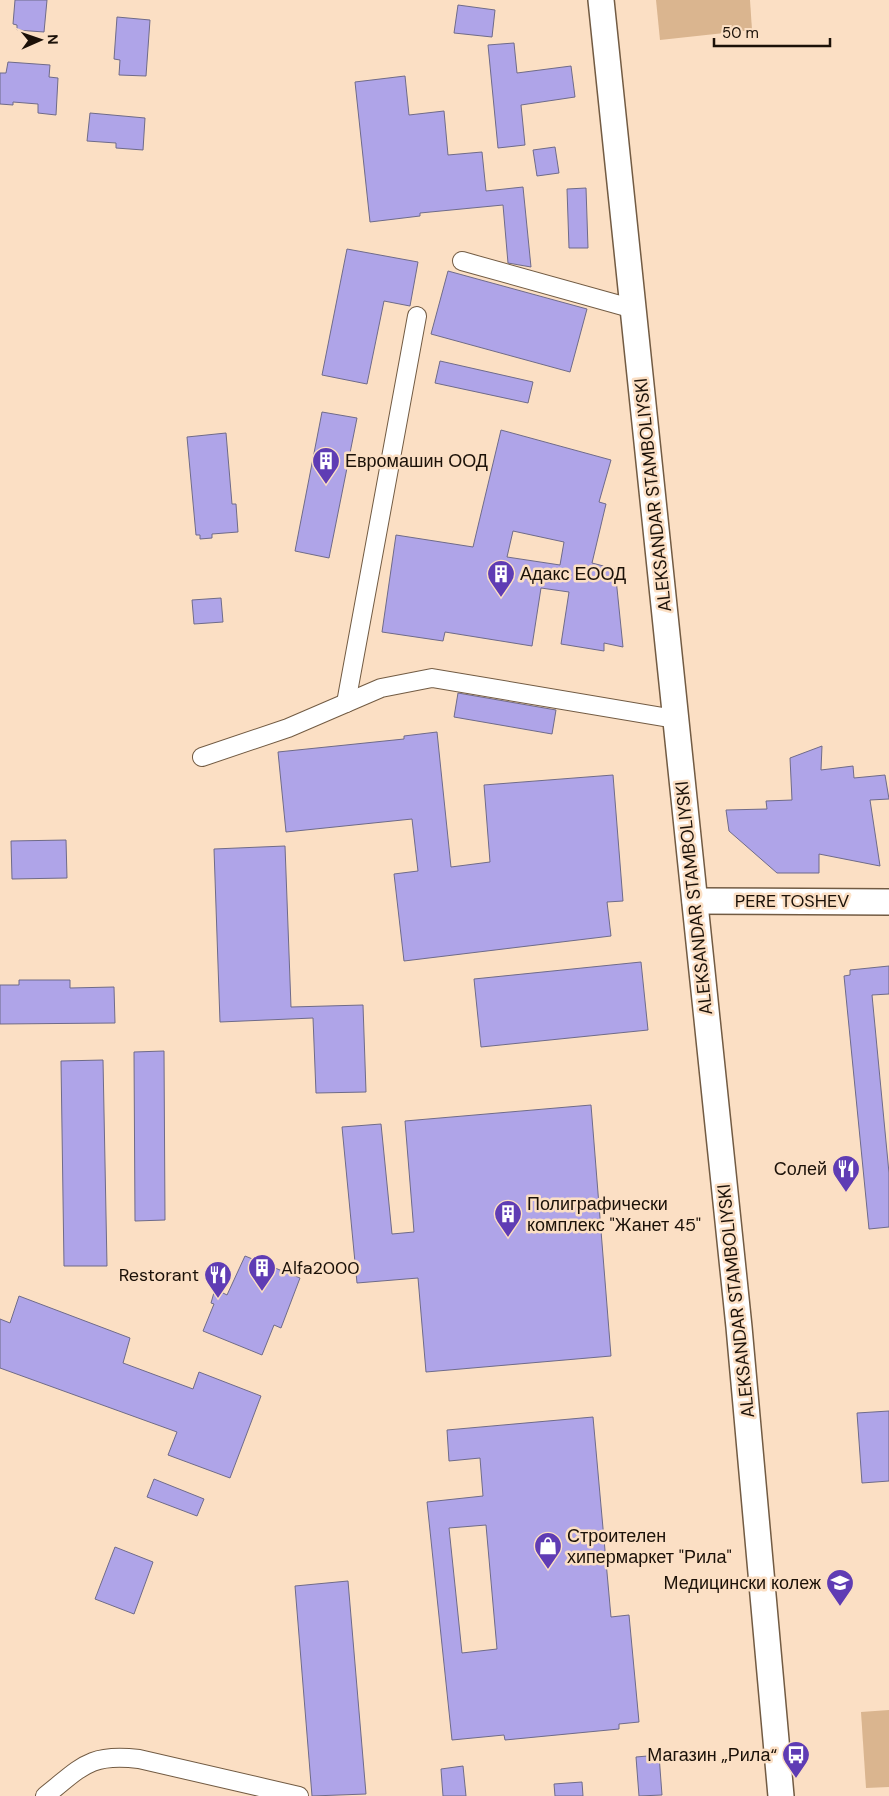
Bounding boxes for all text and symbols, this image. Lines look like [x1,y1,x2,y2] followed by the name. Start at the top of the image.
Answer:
[15,15,65,65] north arrow
[714,15,830,47] scale bar
[722,23,759,43] text: 50 m
[44,34,62,45] text: N
[629,377,677,613] street label: ALEKSANDAR STAMBOLIYSKI
[311,446,341,485] building icon: Евромашин ООД
[345,449,488,473] place label: Евромашин ООД
[486,559,516,598] building icon: Адакс ЕООД
[520,562,626,586] place label: Адакс ЕООД
[670,780,718,1016] street label: ALEKSANDAR STAMBOLIYSKI
[735,889,849,913] street label: PERE TOSHEV
[831,1154,861,1193] restaurant icon: Солей
[774,1157,827,1181] place label: Солей
[712,1183,760,1419] street label: ALEKSANDAR STAMBOLIYSKI
[527,1192,701,1237] place label: Полиграфически комплекс "Жанет 45"
[493,1199,523,1238] building icon: Полиграфически комплекс "Жанет 45"
[247,1253,277,1292] building icon: Alfa2000
[281,1256,360,1280] place label: Alfa2000
[203,1260,233,1299] restaurant icon: Restorant
[119,1263,199,1287] place label: Restorant
[567,1524,732,1569] place label: Строителен хипермаркет "Рила"
[533,1531,563,1570] shop icon: Строителен хипермаркет "Рила"
[825,1568,855,1607] school or university icon: Медицински колеж
[664,1571,821,1595] place label: Медицински колеж
[781,1740,811,1779] bus stop icon: Магазин „Рила“
[647,1743,777,1767] place label: Магазин „Рила“

